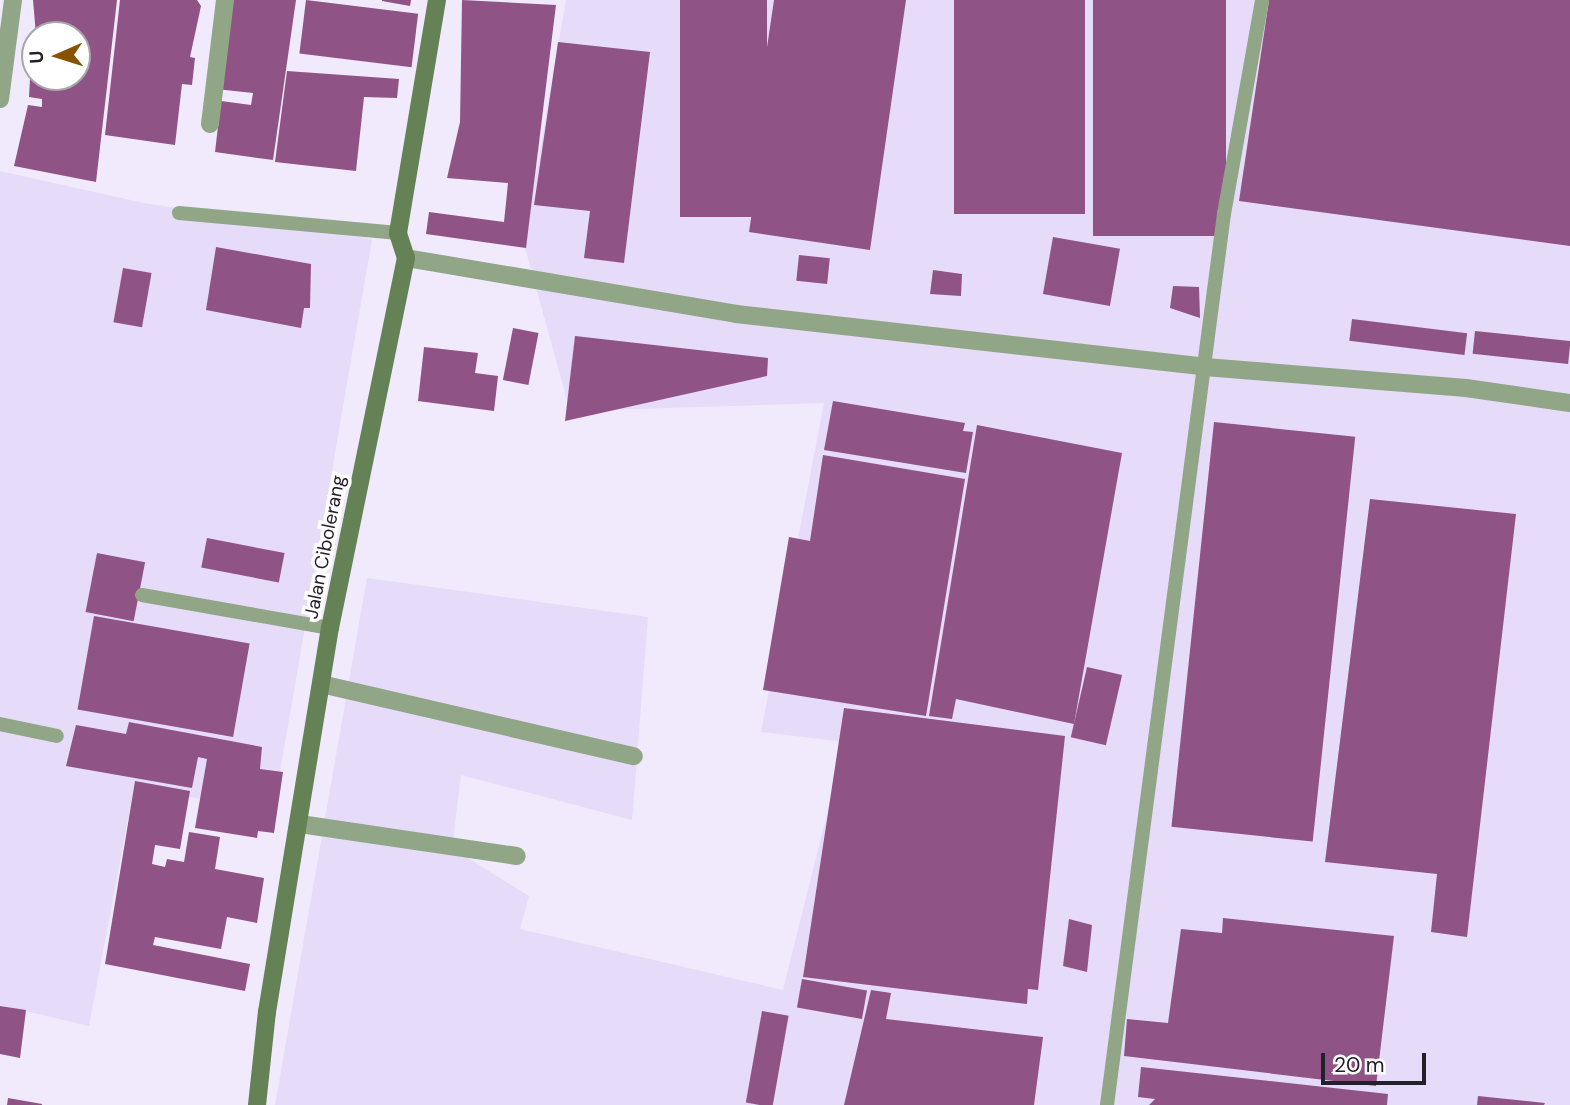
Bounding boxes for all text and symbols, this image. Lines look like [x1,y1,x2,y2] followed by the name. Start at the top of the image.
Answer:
[21,21,91,91] north arrow
[24,50,49,64] text: U
[300,473,350,621] street label: Jalan Cibolerang
[1325,1038,1430,1082] scale bar
[1334,1051,1385,1079] text: 20 m

